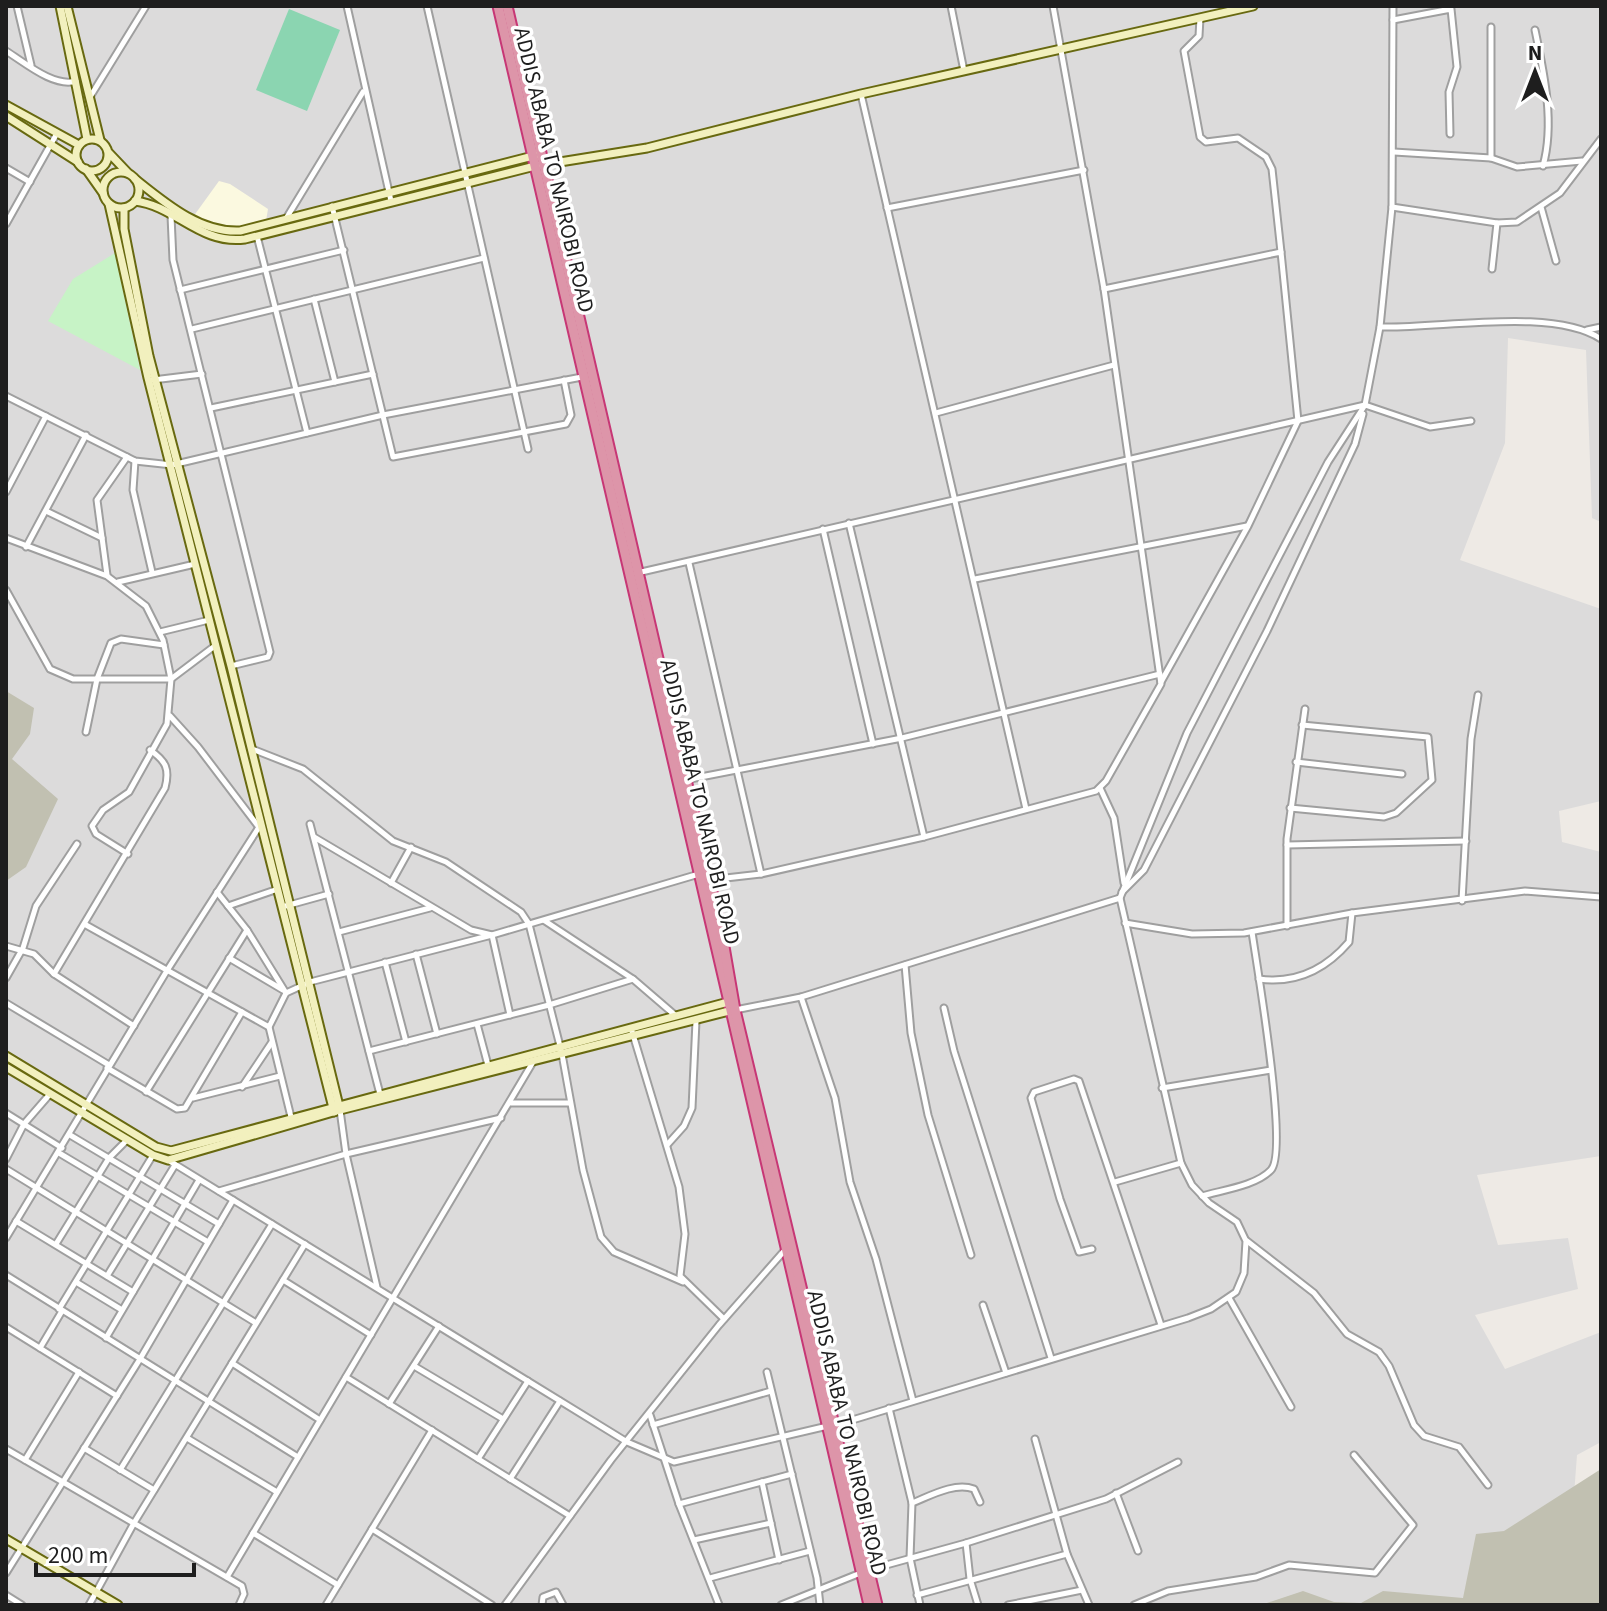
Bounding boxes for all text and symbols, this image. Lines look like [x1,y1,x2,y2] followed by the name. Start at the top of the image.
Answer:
[506,24,602,316] street label: ADDIS ABABA TO NAIROBI ROAD
[1495,32,1575,112] north arrow
[1528,37,1542,69] text: N
[652,656,748,948] street label: ADDIS ABABA TO NAIROBI ROAD
[799,1287,895,1579] street label: ADDIS ABABA TO NAIROBI ROAD
[36,1527,194,1577] scale bar
[48,1538,108,1573] text: 200 m

